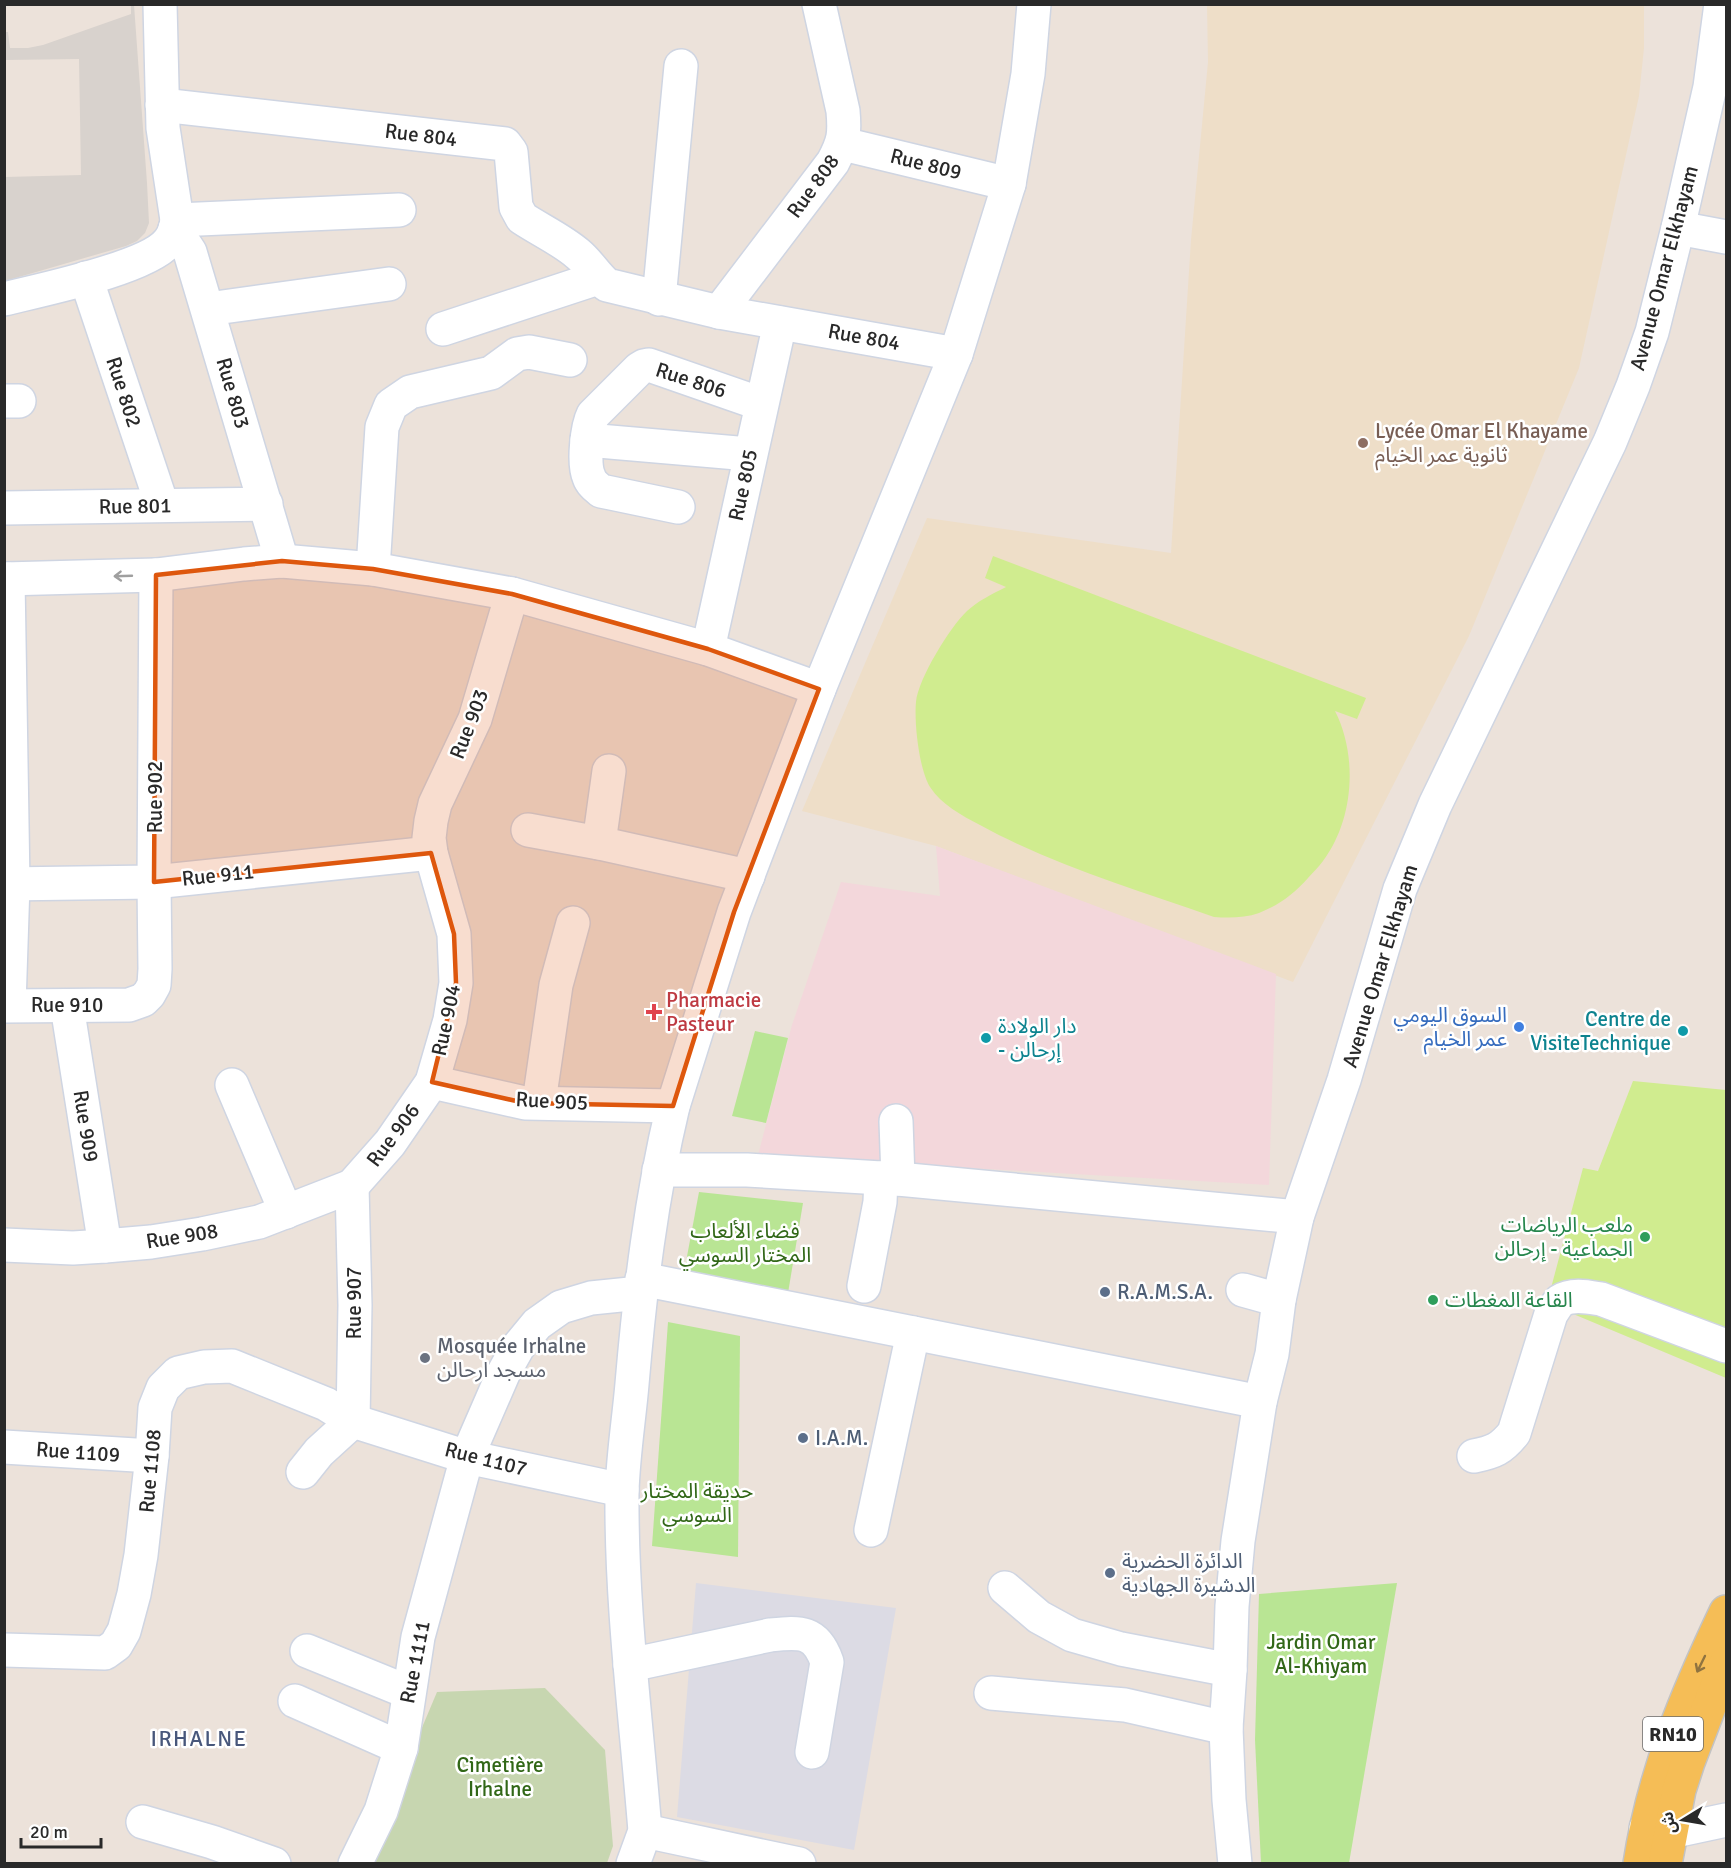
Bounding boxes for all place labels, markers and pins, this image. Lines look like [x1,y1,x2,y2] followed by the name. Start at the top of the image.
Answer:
[1375,418,1588,471] place label: Lycée Omar El Khayame ثانوية عمر الخيام
[1356,436,1370,450] marker: Lycée Omar El Khayame ثانوية عمر الخيام
[666,987,761,1037] place label: Pharmacie Pasteur
[1393,1002,1507,1055] place label: السوق اليومي عمر الخيام
[647,1005,661,1019] marker: Pharmacie Pasteur
[1530,1006,1671,1056] place label: Centre de VisiteTechnique
[998,1013,1076,1063] place label: دار الولادة - إرحالن
[1512,1020,1526,1034] marker: السوق اليومي عمر الخيام
[1676,1024,1690,1038] marker: Centre de VisiteTechnique
[979,1031,993,1045] marker: دار الولادة - إرحالن
[1495,1212,1633,1262] place label: ملعب الرياضات الجماعية - إرحالن
[1638,1230,1652,1244] marker: ملعب الرياضات الجماعية - إرحالن
[1117,1279,1213,1305] place label: R.A.M.S.A.
[1098,1285,1112,1299] marker: R.A.M.S.A.
[1445,1287,1573,1313] place label: القاعة المغطات
[1426,1293,1440,1307] marker: القاعة المغطات
[437,1333,586,1383] place label: Mosquée Irhalne مسجد ارحالن
[418,1351,432,1365] marker: Mosquée Irhalne مسجد ارحالن
[815,1425,868,1451] place label: I.A.M.
[796,1431,810,1445] marker: I.A.M.
[1122,1548,1256,1598] place label: الدائرة الحضرية الدشيرة الجهادية
[1103,1566,1117,1580] marker: الدائرة الحضرية الدشيرة الجهادية

